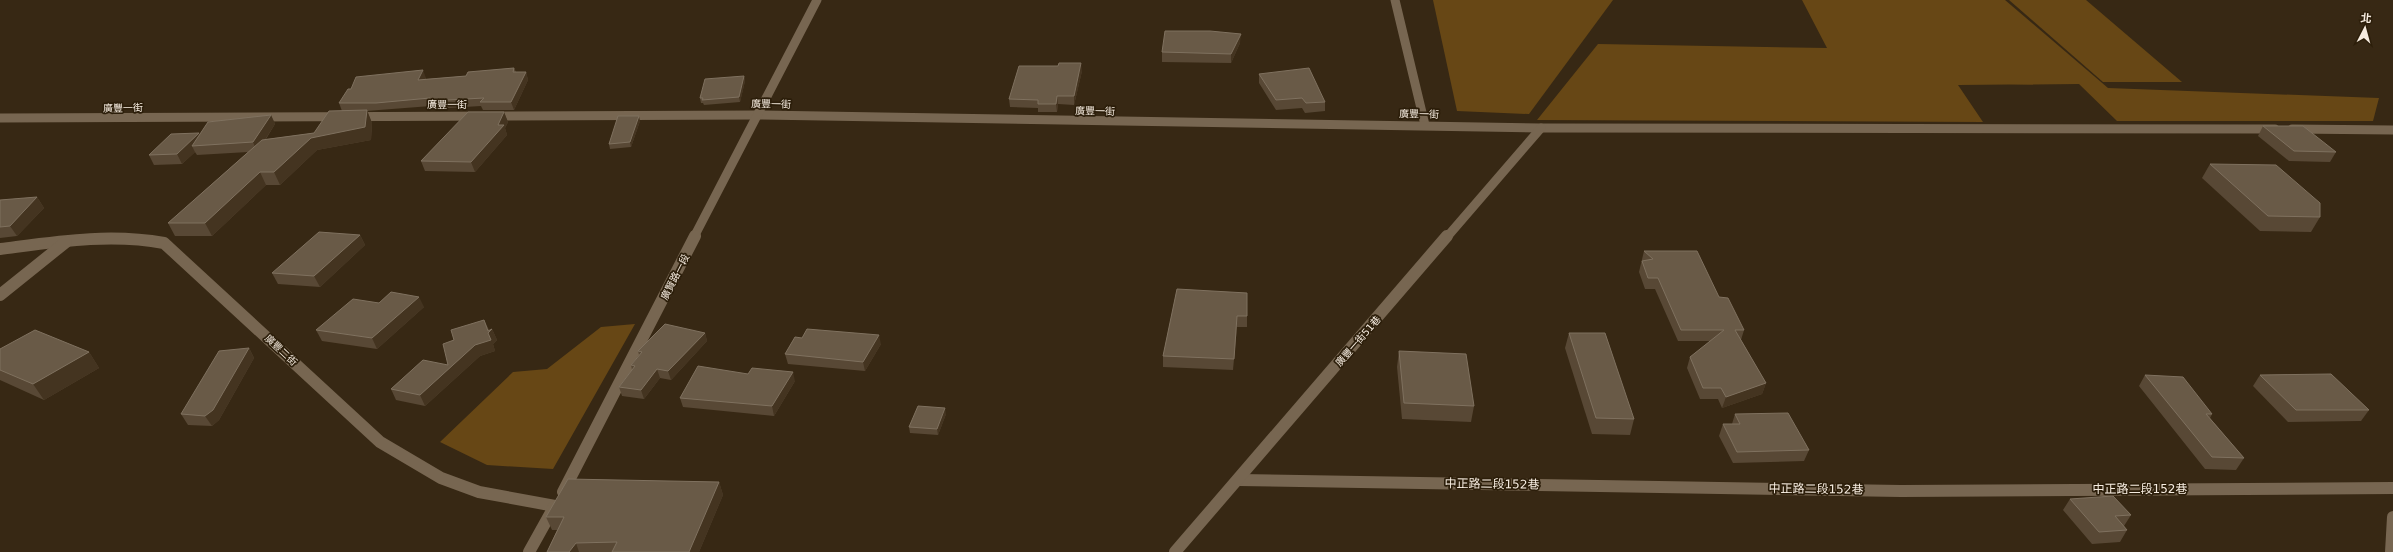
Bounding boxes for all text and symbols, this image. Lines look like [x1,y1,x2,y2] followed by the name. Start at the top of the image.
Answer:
[2345,8,2385,48] north arrow
[2360,12,2372,26] text: 北
[751,98,791,110] street label: 廣豐一街
[427,99,467,110] street label: 廣豐一街
[103,102,143,114] street label: 廣豐一街
[1075,105,1115,117] street label: 廣豐一街
[1399,108,1439,120] street label: 廣豐一街
[659,252,691,302] street label: 廣賢路一段
[1333,314,1383,368] street label: 廣豐一街51巷
[263,332,299,368] street label: 廣豐二街
[1444,476,1540,492] street label: 中正路二段152巷
[1768,481,1864,497] street label: 中正路二段152巷
[2093,482,2187,496] street label: 中正路二段152巷

